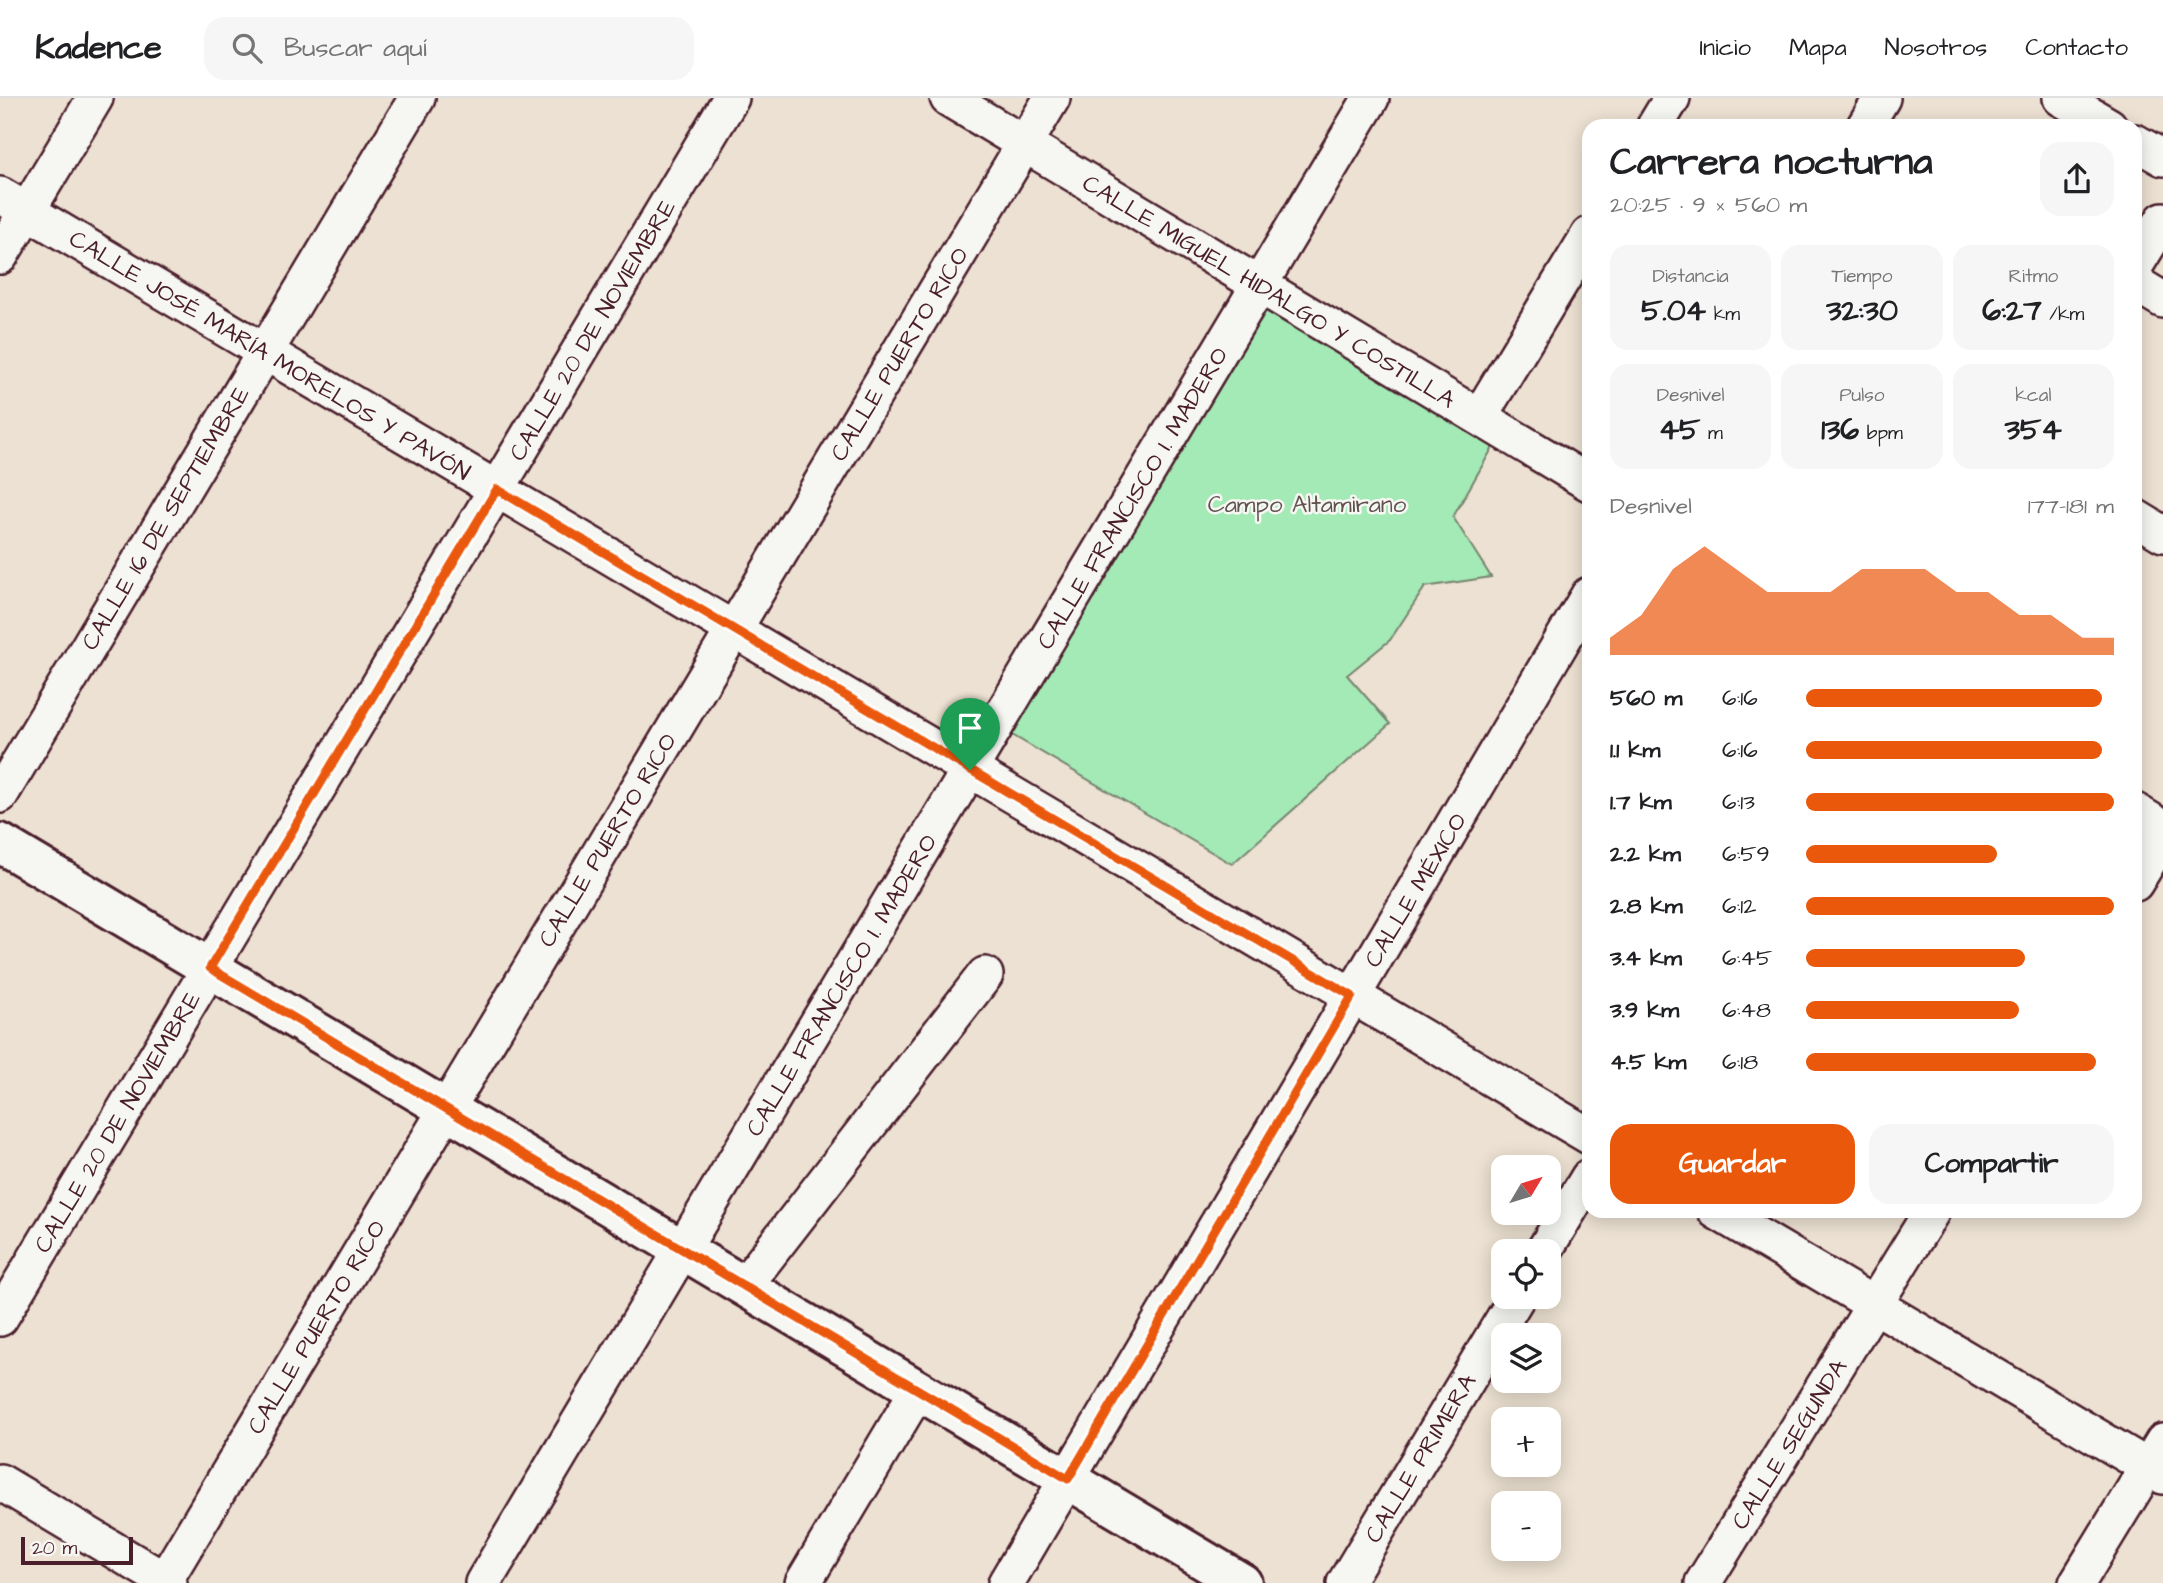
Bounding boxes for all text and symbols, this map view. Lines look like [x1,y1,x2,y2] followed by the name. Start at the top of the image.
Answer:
[204,17,694,80] search box
[35,25,162,71] text: Kadence
[228,29,266,67] icon: search
[284,30,427,66] text: Buscar aquí
[1699,31,1751,65] text: Inicio
[1789,31,1847,65] text: Mapa
[1885,31,1987,65] text: Nosotros
[2025,31,2128,65] text: Contacto
[1610,137,1933,189] text: Carrera nocturna
[2040,142,2114,216] button: share
[1076,167,1461,417] street label: CALLE MIGUEL HIDALGO Y COSTILLA
[1610,189,1807,221] text: 20:25 · 9 × 560 m
[501,193,685,468] street label: CALLE 20 DE NOVIEMBRE
[62,222,477,490] street label: CALLE JOSÉ MARÍA MORELOS Y PAVÓN
[822,241,977,468] street label: CALLE PUERTO RICO
[1653,263,1729,290] text: Distancia
[1831,263,1893,290] text: Tiempo
[2009,263,2058,290] text: Ritmo
[1641,290,1706,332] text: 5.04
[1826,290,1898,332] text: 32:30
[1982,290,2042,332] text: 6:27
[1706,301,1740,328] text: km
[2042,301,2084,328] text: /km
[1029,341,1237,656] street label: CALLE FRANCISCO I. MADERO
[73,380,258,657] street label: CALLE 16 DE SEPTIEMBRE
[1657,382,1724,409] text: Desnivel
[1840,382,1884,409] text: Pulso
[2015,382,2052,409] text: kcal
[1659,409,1700,451] text: 45
[1821,409,1859,451] text: 136
[2005,409,2062,451] text: 354
[1700,420,1723,447] text: m
[1859,420,1903,447] text: bpm
[1208,488,1407,522] park label: Campo Altamirano
[1610,490,1692,522] text: Desnivel
[2028,490,2114,522] text: 177–181 m
[1610,682,1682,714] text: 560 m
[1722,682,1758,714] text: 6:16
[940,698,1000,770] pin
[951,709,989,747] icon: arrive
[530,727,685,954] street label: CALLE PUERTO RICO
[1610,734,1660,766] text: 1.1 km
[1722,734,1758,766] text: 6:16
[1610,786,1672,818] text: 1.7 km
[1722,786,1755,818] text: 6:13
[1356,807,1475,974] street label: CALLE MÉXICO
[738,828,946,1143] street label: CALLE FRANCISCO I. MADERO
[1610,838,1681,870] text: 2.2 km
[1722,838,1770,870] text: 6:59
[1610,890,1683,922] text: 2.8 km
[1722,890,1756,922] text: 6:12
[1610,942,1682,974] text: 3.4 km
[1722,942,1772,974] text: 6:45
[26,985,210,1260] street label: CALLE 20 DE NOVIEMBRE
[1610,994,1679,1026] text: 3.9 km
[1722,994,1771,1026] text: 6:48
[1610,1046,1686,1078] text: 4.5 km
[1722,1046,1758,1078] text: 6:18
[1610,1124,1855,1204] button: Guardar
[1869,1124,2114,1204] button: Compartir
[1491,1155,1561,1225] north arrow
[1491,1155,1561,1561] map controls
[239,1214,394,1441] street label: CALLE PUERTO RICO
[1491,1239,1561,1309] button: locate
[1491,1323,1561,1393] button: layers
[1724,1353,1856,1536] street label: CALLE SEGUNDA
[1357,1367,1485,1550] street label: CALLE PRIMERA
[1491,1407,1561,1477] button: +
[1491,1491,1561,1561] button: −
[21,1534,133,1566] scale bar
[32,1535,77,1562] text: 20 m

